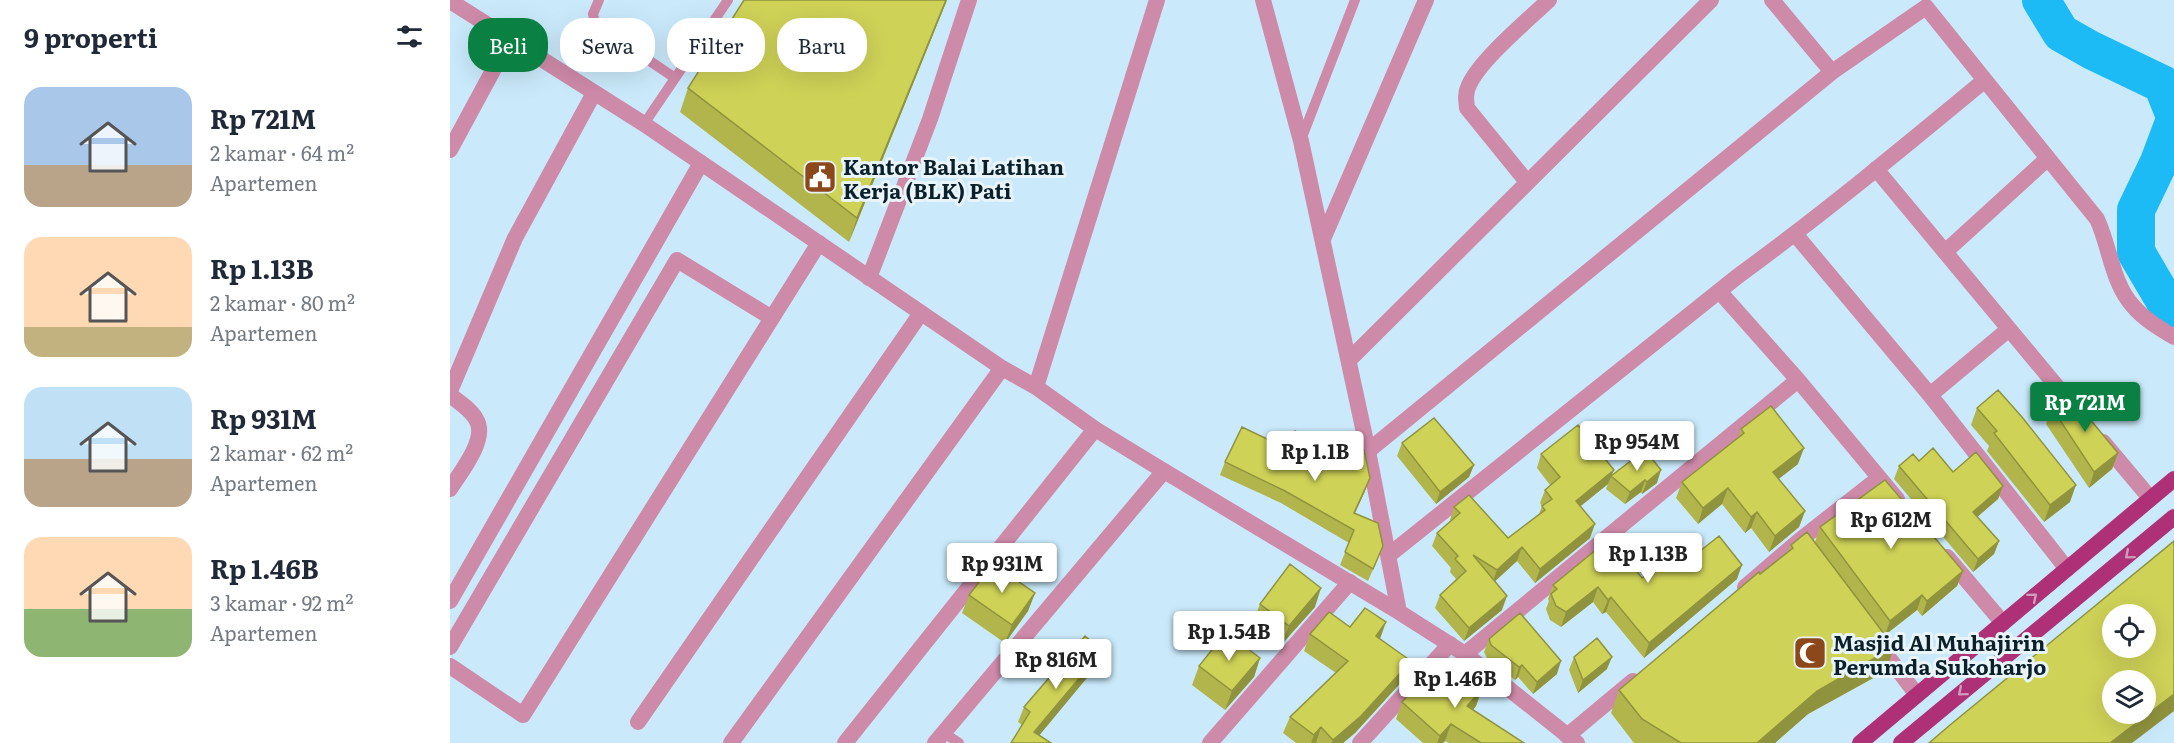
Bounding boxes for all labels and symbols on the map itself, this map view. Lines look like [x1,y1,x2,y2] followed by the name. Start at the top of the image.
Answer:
[843,150,1064,205] place label: Kantor Balai Latihan Kerja (BLK) Pati
[802,159,838,195] public building icon: Kantor Balai Latihan Kerja (BLK) Pati
[2030,382,2140,433] pin: Rp 721M
[1582,421,1692,472] pin: Rp 954M
[1260,431,1370,482] pin: Rp 1.1B
[1836,499,1946,550] pin: Rp 612M
[1586,533,1710,584] pin: Rp 1.13B
[947,543,1057,594] pin: Rp 931M
[2125,547,2136,558] one-way arrow
[2026,593,2037,604] one-way arrow
[1167,611,1291,662] pin: Rp 1.54B
[1833,626,2046,681] place label: Masjid Al Muhajirin Perumda Sukoharjo
[1792,635,1828,671] mosque icon: Masjid Al Muhajirin Perumda Sukoharjo
[1001,639,1111,690] pin: Rp 816M
[1393,658,1517,709] pin: Rp 1.46B
[1958,685,1969,696] one-way arrow

